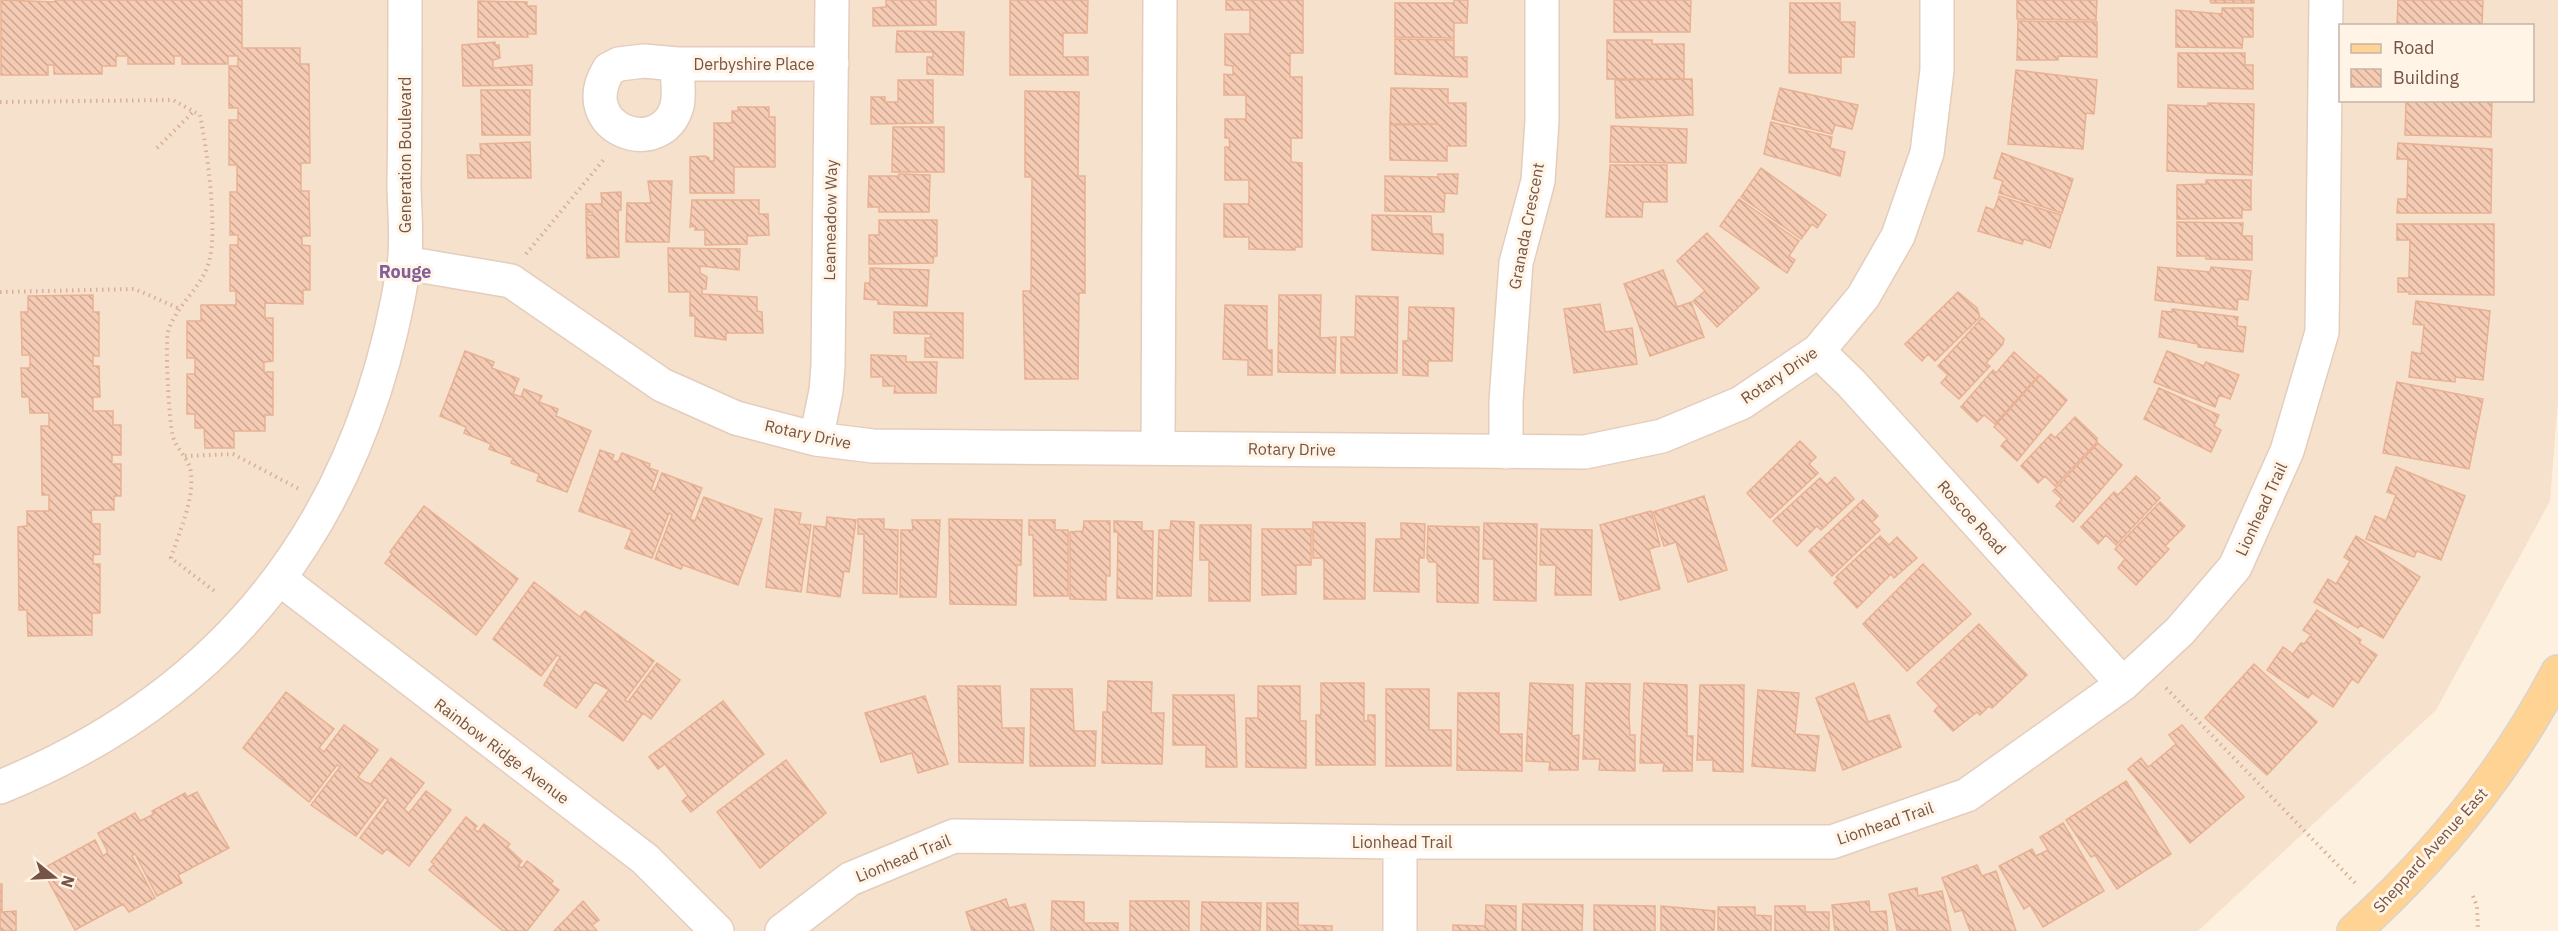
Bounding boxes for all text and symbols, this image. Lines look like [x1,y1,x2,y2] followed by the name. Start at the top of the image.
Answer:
[2339,24,2534,102] legend
[2393,36,2434,59] text: Road
[693,54,815,74] street label: Derbyshire Place
[2393,66,2460,89] text: Building
[395,77,415,233] street label: Generation Boulevard
[819,159,841,281] street label: Leameadow Way
[1504,161,1548,291] street label: Granada Crescent
[379,260,431,283] district label: Rouge
[1737,342,1821,408] street label: Rotary Drive
[763,415,853,453] street label: Rotary Drive
[1248,438,1336,460] street label: Rotary Drive
[2231,459,2291,559] street label: Lionhead Trail
[1933,476,2011,558] street label: Roscoe Road
[431,694,574,808] street label: Rainbow Ridge Avenue
[2369,783,2491,917] street label: Sheppard Avenue East
[1834,797,1936,849] street label: Lionhead Trail
[853,830,953,886] street label: Lionhead Trail
[1352,832,1452,852] street label: Lionhead Trail
[24,847,84,907] north arrow
[57,873,80,890] text: N

